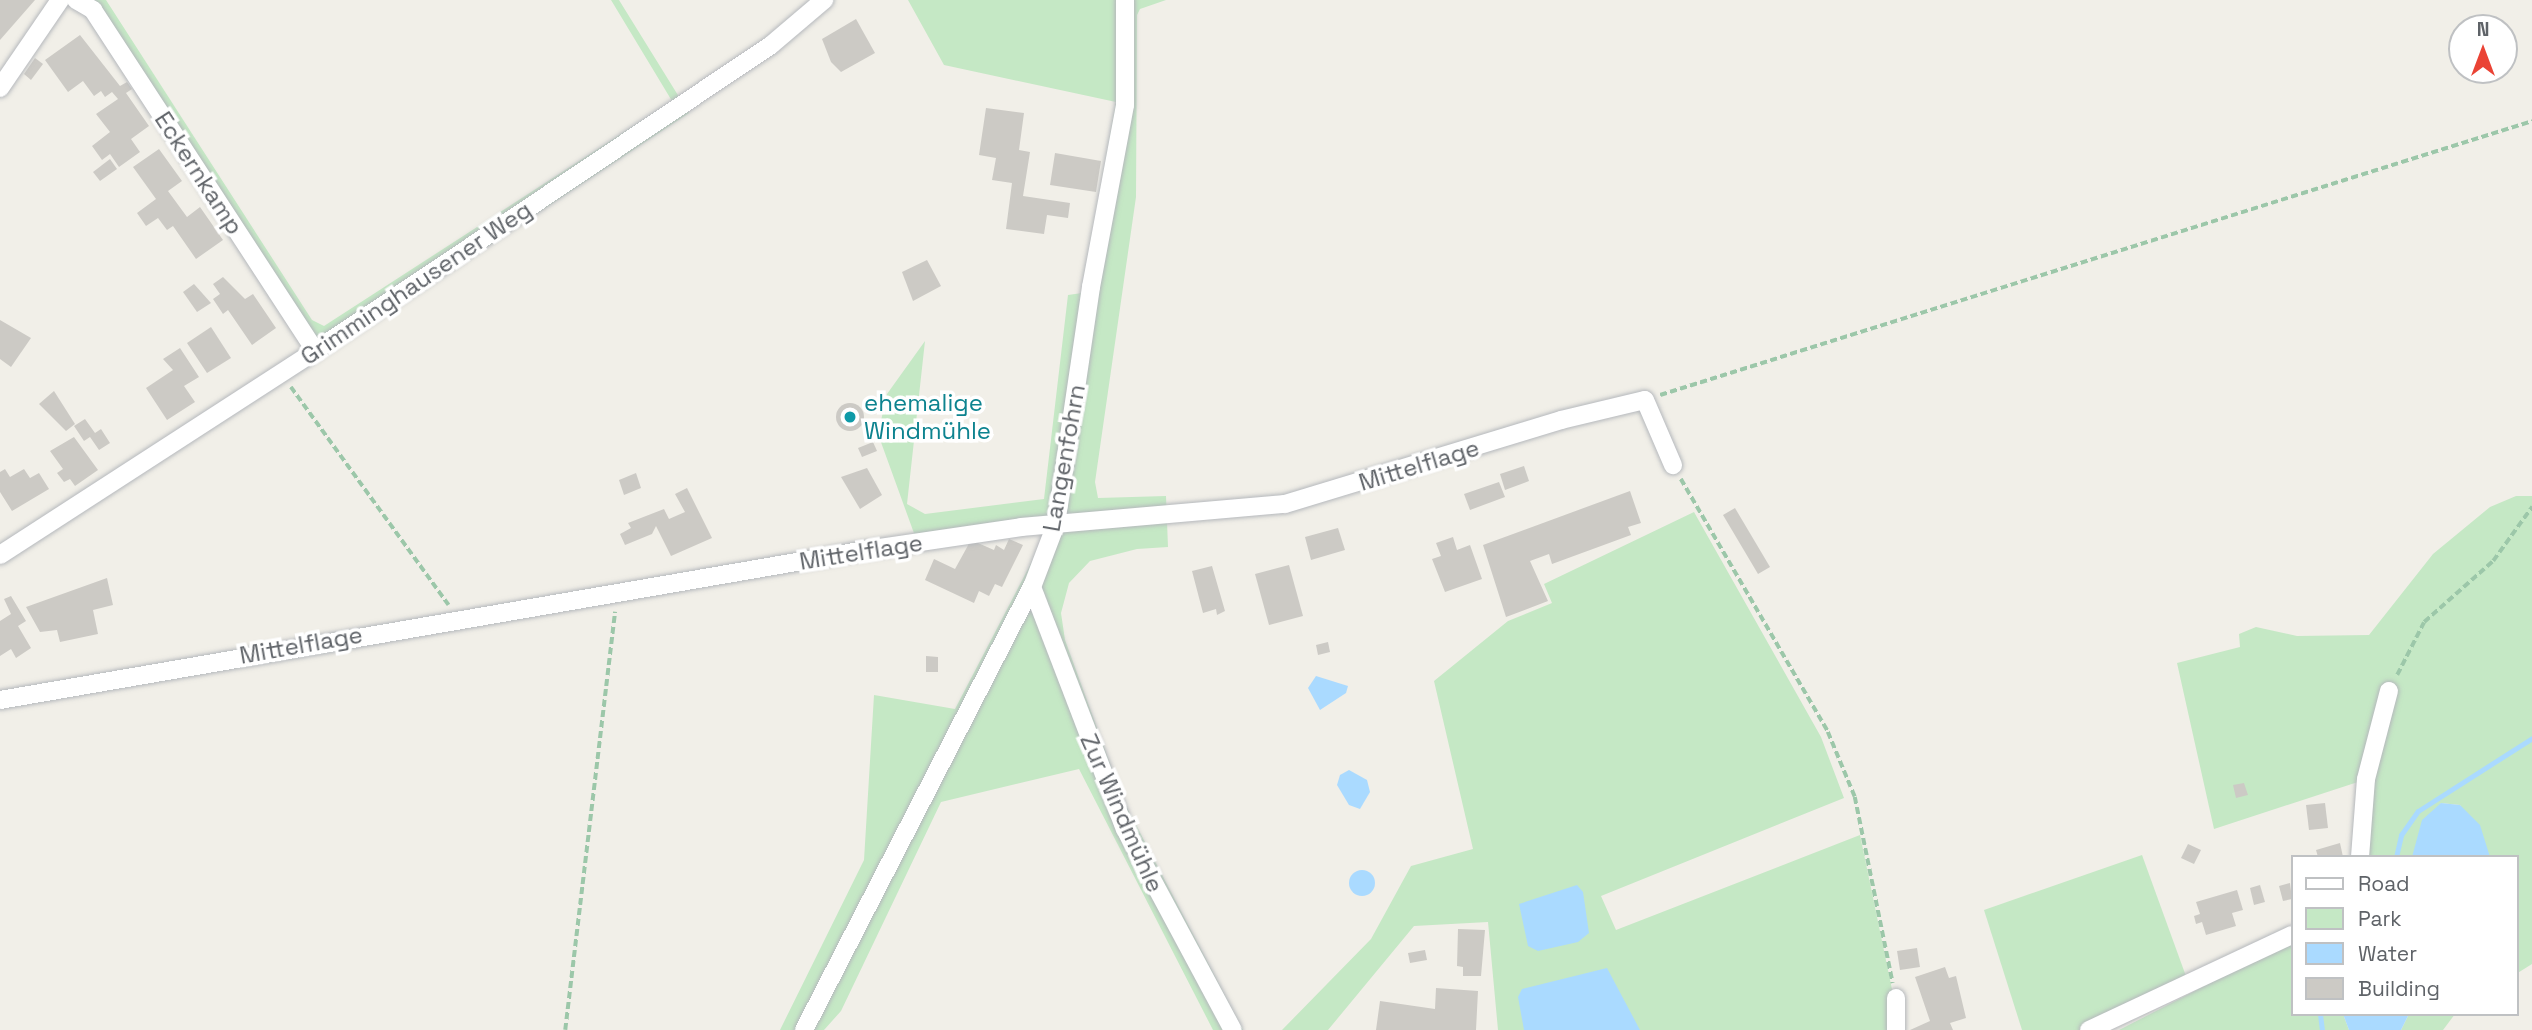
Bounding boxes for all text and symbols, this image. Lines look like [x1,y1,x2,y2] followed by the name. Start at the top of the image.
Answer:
[2448,14,2518,84] north arrow
[2477,17,2489,42] text: N
[149,106,249,240] street label: Eckernkamp
[295,195,537,371] street label: Grimminghausener Weg
[1037,382,1091,534] street label: Langenfohrn
[864,389,991,445] place label: ehemalige Windmühle
[842,409,858,425] marker: ehemalige Windmühle
[1355,433,1483,497] street label: Mittelflage
[797,528,925,576] street label: Mittelflage
[237,620,365,670] street label: Mittelflage
[1074,729,1170,897] street label: Zur Windmühle
[2290,855,2518,1016] legend
[2358,870,2410,897] text: Road
[2358,905,2402,932] text: Park
[2358,940,2417,967] text: Water
[2358,975,2440,1002] text: Building

